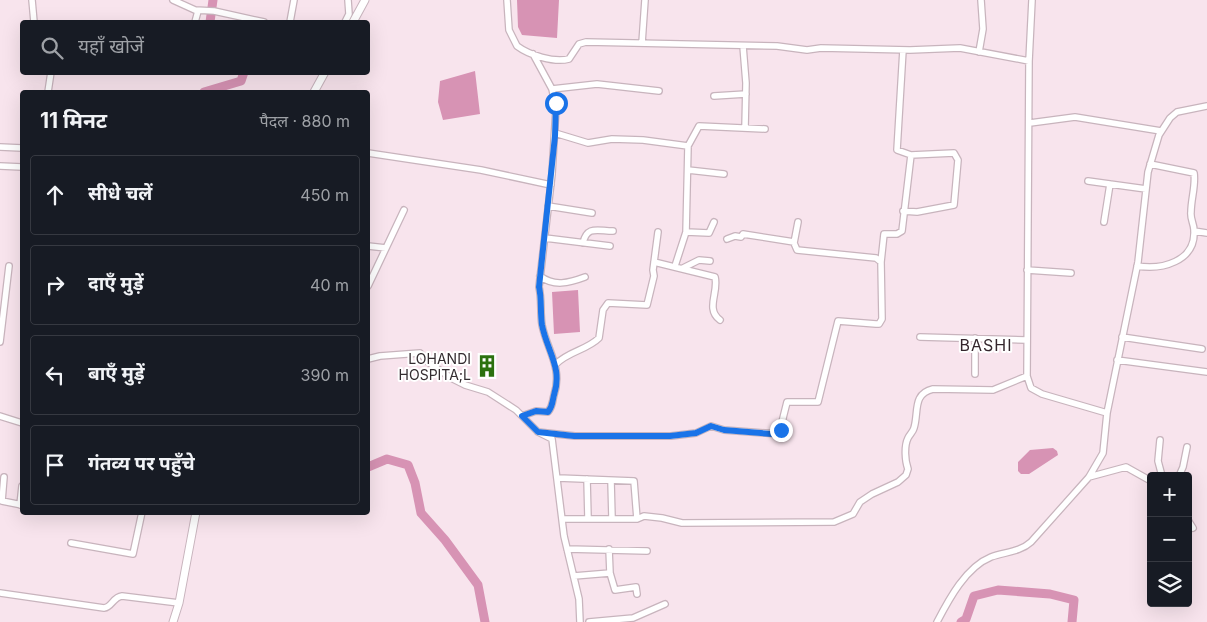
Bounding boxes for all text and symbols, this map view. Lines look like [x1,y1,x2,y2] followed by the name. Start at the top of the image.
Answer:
[20,20,370,75] search box
[38,34,66,62] icon: search
[78,35,144,58] text: यहाँ खोजें
[545,92,568,115] route start
[40,108,107,133] text: 11 मिनट
[260,111,350,131] text: पैदल · 880 m
[41,181,69,209] icon: ahead
[88,182,152,205] text: सीधे चलें
[300,185,349,205] text: 450 m
[41,271,69,299] icon: right
[88,272,144,295] text: दाएँ मुड़ें
[310,275,349,295] text: 40 m
[960,335,1012,355] district label: BASHI
[399,350,471,383] place label: LOHANDI HOSPITA;L
[474,353,500,379] building icon: LOHANDI HOSPITA;L
[41,361,69,389] icon: left
[88,362,145,385] text: बाएँ मुड़ें
[301,365,349,385] text: 390 m
[770,419,793,442] route end
[41,451,69,479] icon: arrive
[88,452,195,475] text: गंतव्य पर पहुँचे
[1147,472,1192,607] map controls
[1147,472,1192,517] button: +
[1147,517,1192,562] button: −
[1147,562,1192,607] button: layers

